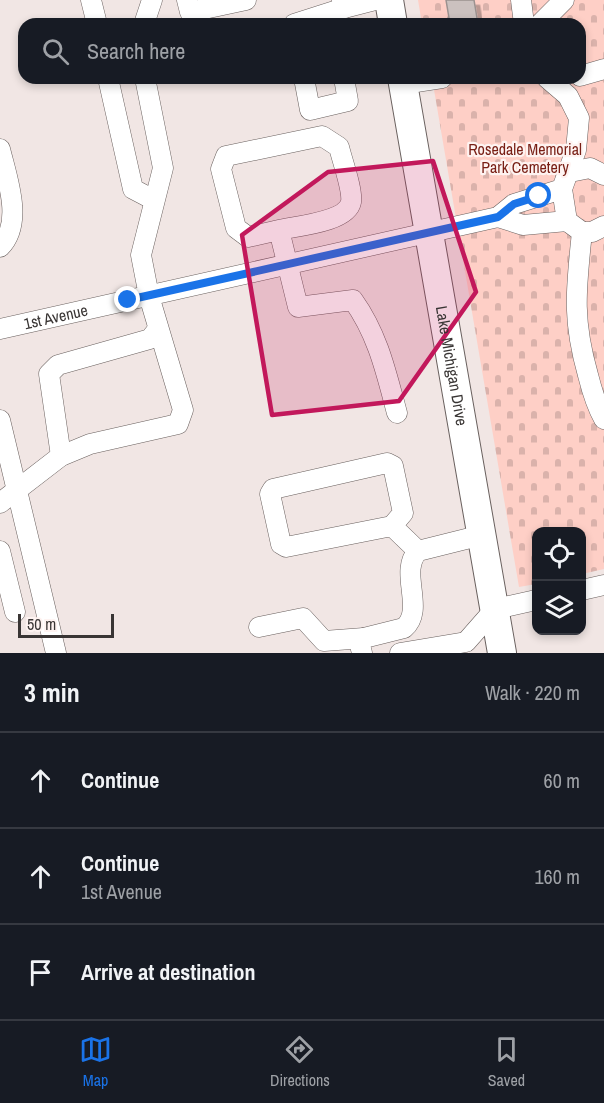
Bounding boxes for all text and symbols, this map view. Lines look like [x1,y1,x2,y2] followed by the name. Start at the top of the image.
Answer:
[18,18,586,84] search box
[39,35,72,68] icon: search
[87,36,185,66] text: Search here
[468,138,582,178] park label: Rosedale Memorial Park Cemetery
[525,182,551,208] route start
[114,286,140,312] route end
[22,299,90,334] street label: 1st Avenue
[431,304,473,427] street label: Lake Michigan Drive
[532,527,586,635] map controls
[532,527,586,581] button: locate
[532,581,586,635] button: layers
[18,611,114,638] scale bar
[27,613,56,635] text: 50 m
[24,675,80,710] text: 3 min
[485,679,580,706] text: Walk · 220 m
[24,764,57,797] icon: ahead
[81,765,159,795] text: Continue
[544,767,580,794] text: 60 m
[81,848,159,878] text: Continue
[24,860,57,893] icon: ahead
[534,863,580,890] text: 160 m
[81,878,162,905] text: 1st Avenue
[24,956,57,989] icon: arrive
[81,957,255,987] text: Arrive at destination
[79,1033,112,1091] tab: Map
[270,1033,330,1091] tab: Directions
[488,1033,525,1091] tab: Saved

